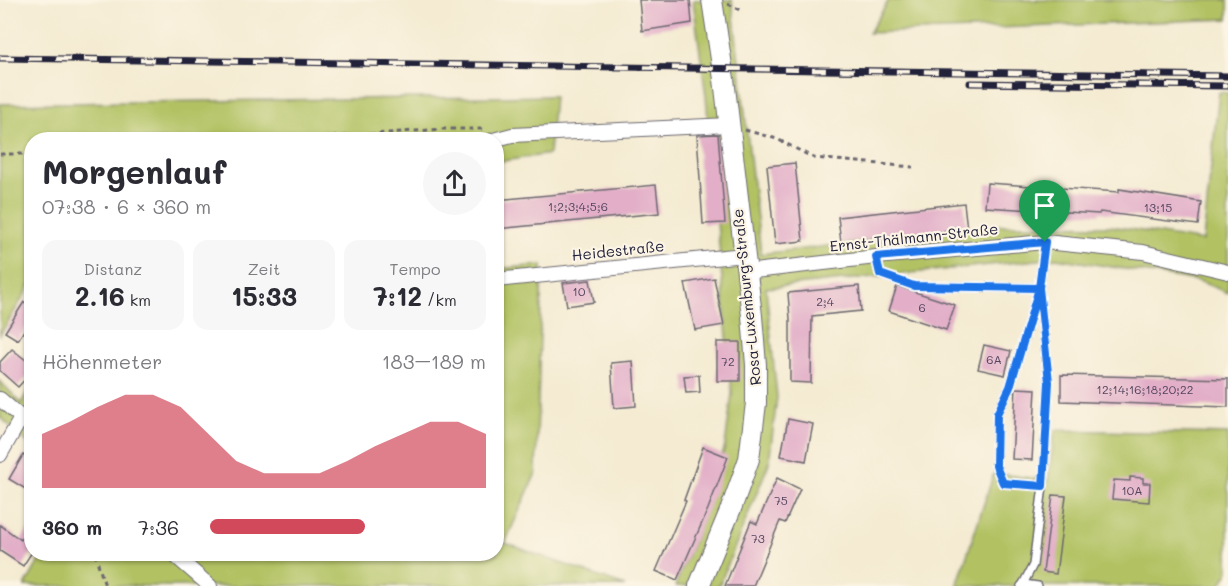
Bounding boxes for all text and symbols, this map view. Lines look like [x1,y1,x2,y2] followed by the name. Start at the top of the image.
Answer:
[42,149,226,192] text: Morgenlauf
[423,152,486,215] button: share
[1019,180,1070,242] pin
[1028,189,1061,222] icon: arrive
[42,193,211,219] text: 07:38 · 6 × 360 m
[548,198,608,214] house number: 1;2;3;4;5;6
[1144,199,1172,215] house number: 13;15
[727,208,765,386] street label: Rosa-Luxemburg-Straße
[829,218,999,256] street label: Ernst-Thälmann-Straße
[571,235,665,265] street label: Heidestraße
[84,258,142,279] text: Distanz
[248,258,280,279] text: Zeit
[390,258,440,279] text: Tempo
[75,279,125,313] text: 2.16
[231,279,297,313] text: 15:33
[373,279,422,313] text: 7:12
[573,283,586,299] house number: 10
[125,289,151,310] text: km
[422,289,457,310] text: /km
[816,293,834,309] house number: 2;4
[918,299,926,315] house number: 6
[42,348,162,374] text: Höhenmeter
[382,348,486,374] text: 183–189 m
[986,351,1002,367] house number: 6A
[721,353,735,369] house number: 72
[1097,381,1193,397] house number: 12;14;16;18;20;22
[1121,482,1143,498] house number: 10A
[774,492,788,508] house number: 75
[42,514,102,540] text: 360 m
[138,514,179,540] text: 7:36
[751,530,765,546] house number: 73

